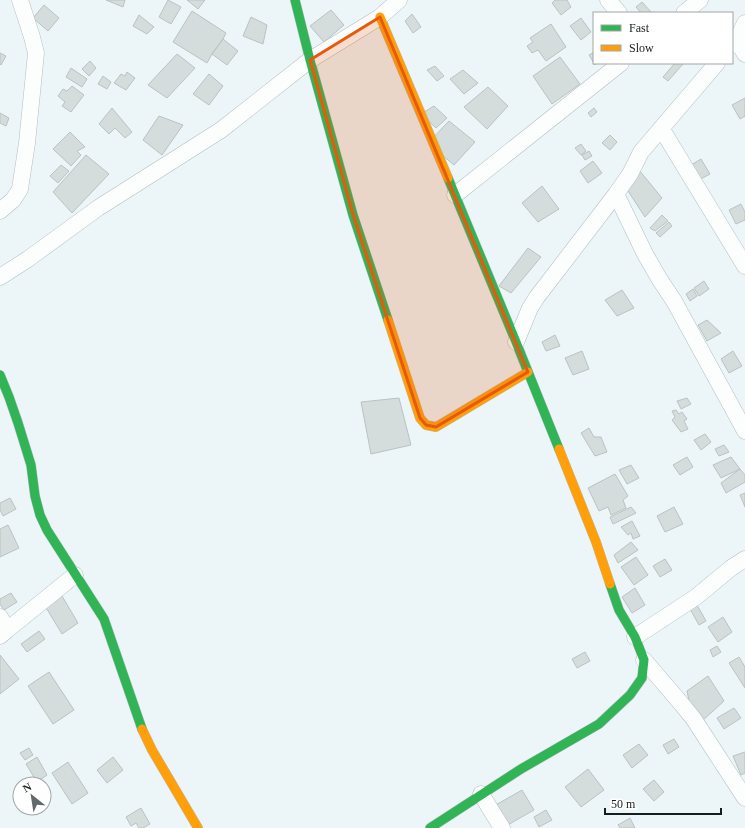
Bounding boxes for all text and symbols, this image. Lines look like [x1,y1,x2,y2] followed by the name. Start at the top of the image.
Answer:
[593,12,733,64] legend
[629,21,650,35] text: Fast
[629,41,654,55] text: Slow
[12,776,52,816] north arrow
[21,780,33,795] text: N
[605,790,721,816] scale bar
[611,797,636,811] text: 50 m

